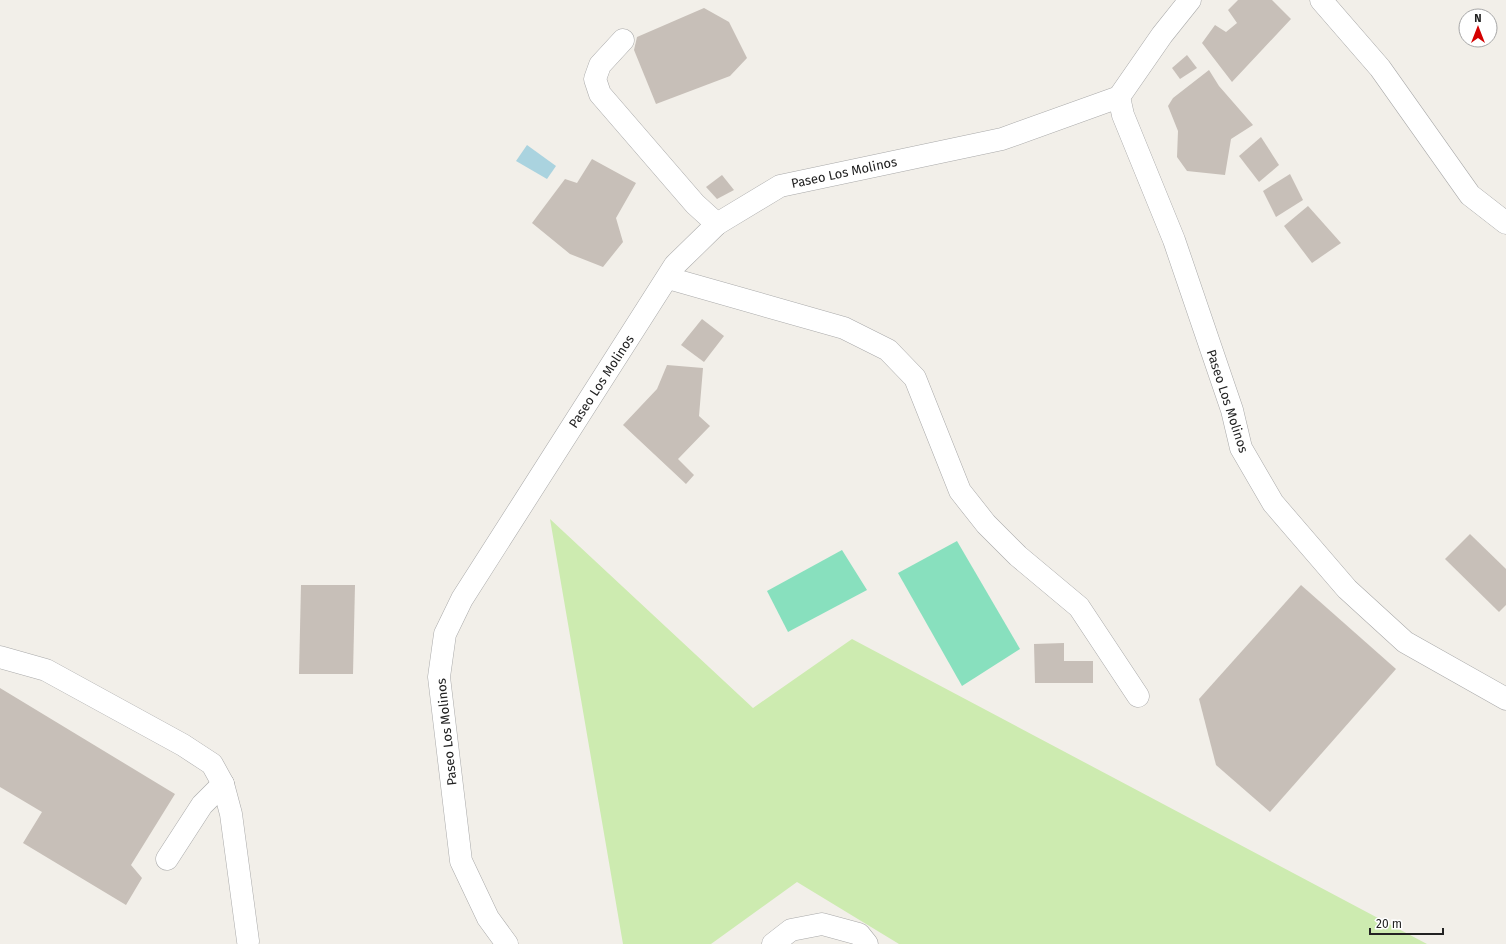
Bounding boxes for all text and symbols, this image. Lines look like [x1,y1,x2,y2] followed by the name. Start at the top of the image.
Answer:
[1458,8,1498,48] north arrow
[1474,12,1482,25] text: N
[790,154,898,191] street label: Paseo Los Molinos
[566,332,637,431] street label: Paseo Los Molinos
[1204,348,1251,455] street label: Paseo Los Molinos
[433,678,460,786] street label: Paseo Los Molinos
[1370,910,1443,936] scale bar
[1376,917,1402,931] text: 20 m

